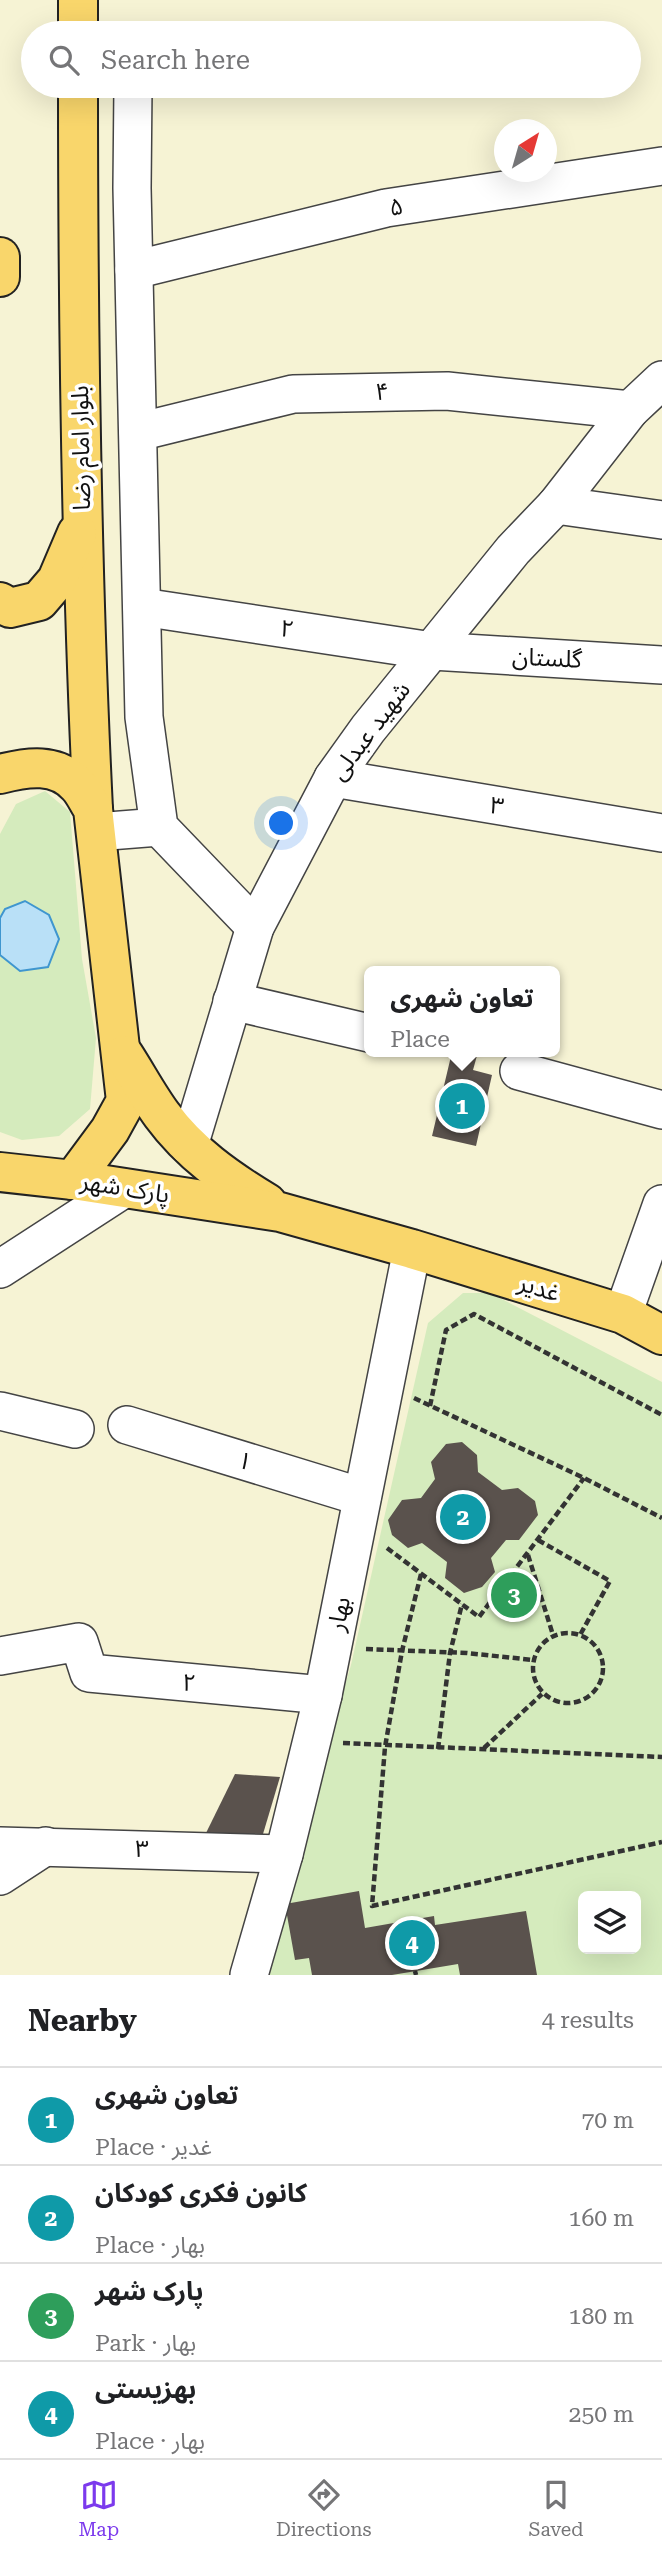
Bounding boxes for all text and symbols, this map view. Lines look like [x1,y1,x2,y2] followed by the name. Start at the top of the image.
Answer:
[21,21,641,98] search box
[45,41,83,79] icon: search
[101,45,250,75] text: Search here
[494,119,557,182] north arrow
[387,192,405,222] street label: ۵
[375,378,389,406] street label: ۴
[66,385,100,511] street label: بلوار امام رضا
[278,614,296,644] street label: ۲
[511,642,584,674] street label: گلستان
[324,676,416,786] street label: شهید عبدلی
[488,791,506,821] street label: ۳
[264,806,298,840] your location
[364,966,560,1057] popup
[390,983,534,1013] text: تعاون شهری
[390,1026,450,1053] text: Place
[439,1080,485,1132] pin: 1
[77,1167,171,1210] street label: پارک شهر
[514,1268,563,1307] street label: غدیر
[234,1446,256,1476] street label: ۱
[440,1491,486,1543] pin: 2
[491,1569,537,1621] pin: 3
[322,1594,356,1635] street label: بهار
[181,1668,197,1698] street label: ۲
[135,1835,149,1863] street label: ۳
[578,1891,641,1954] map controls
[578,1891,641,1954] button: layers
[389,1917,435,1969] pin: 4
[28,2003,137,2038] text: Nearby
[542,2007,634,2034] text: 4 results
[95,2080,238,2110] text: تعاون شهری
[45,2107,57,2134] text: 1
[581,2107,634,2134] text: 70 m
[95,2134,212,2161] text: Place · غدیر
[95,2178,307,2208] text: کانون فکری کودکان
[45,2205,57,2232] text: 2
[569,2205,634,2232] text: 160 m
[95,2232,205,2259] text: Place · بهار
[95,2276,204,2306] text: پارک شهر
[45,2303,57,2330] text: 3
[569,2303,634,2330] text: 180 m
[95,2330,196,2357] text: Park · بهار
[95,2374,196,2404] text: بهزیستی
[45,2401,57,2428] text: 4
[569,2401,634,2428] text: 250 m
[95,2428,205,2455] text: Place · بهار
[78,2476,119,2541] tab: Map
[276,2476,372,2541] tab: Directions
[528,2476,584,2541] tab: Saved

